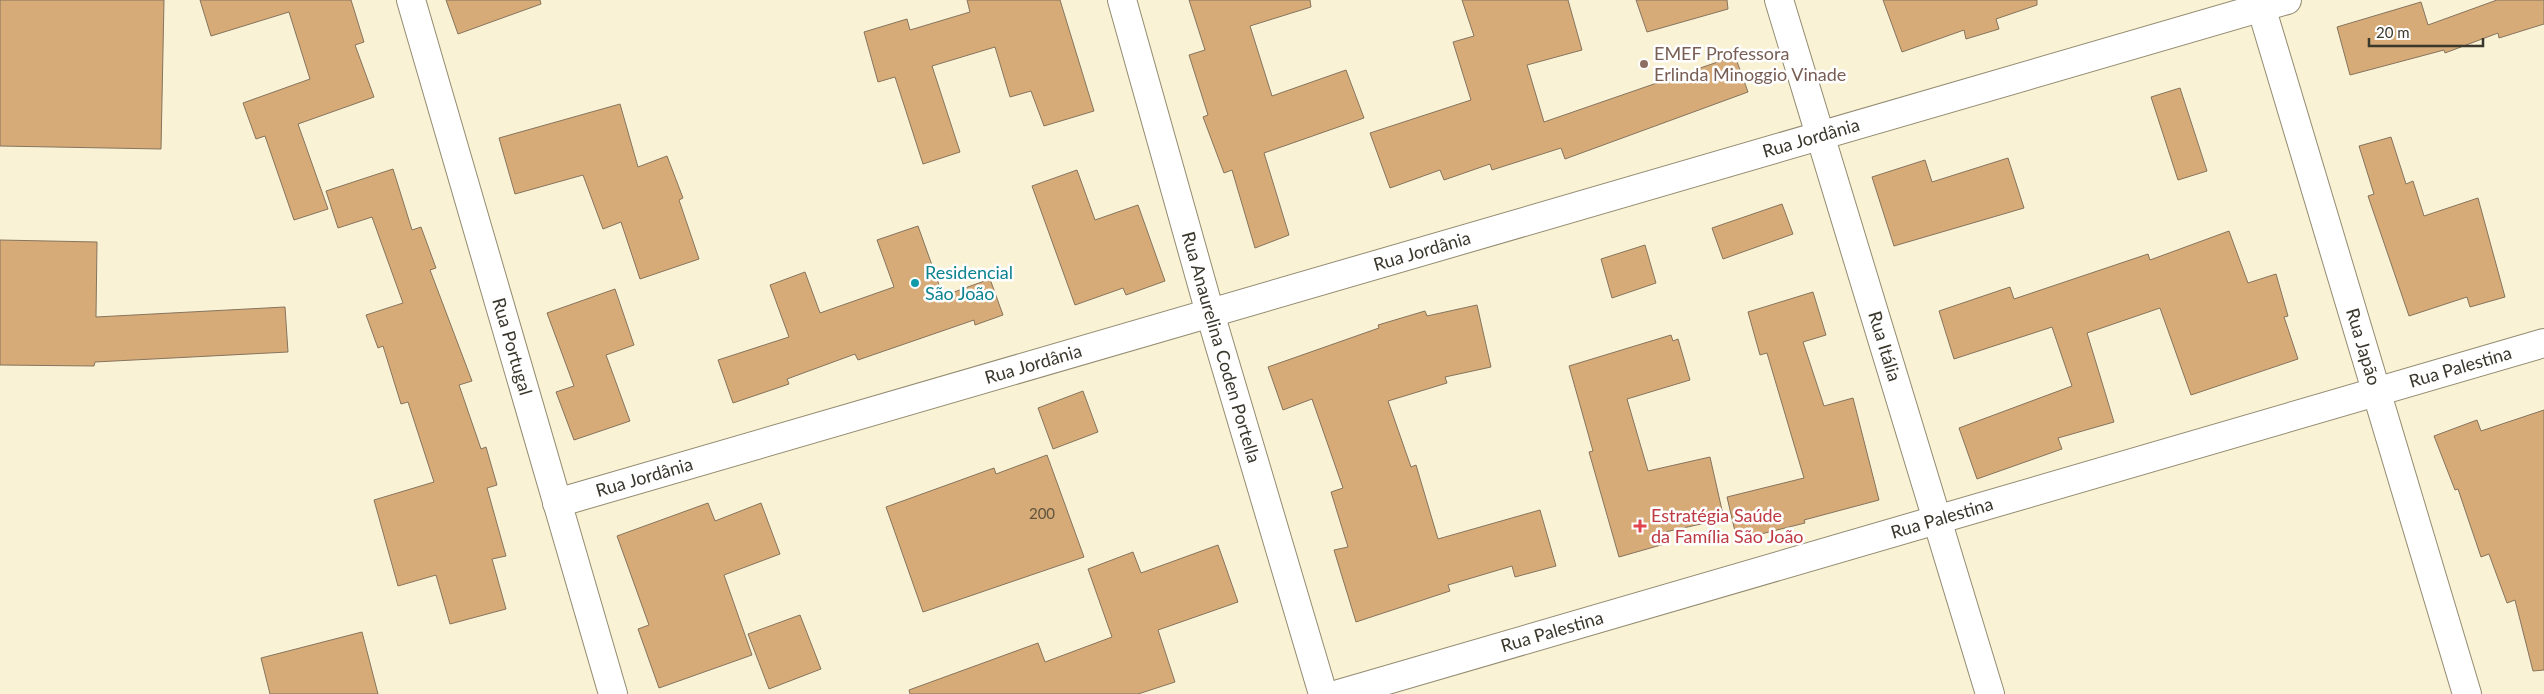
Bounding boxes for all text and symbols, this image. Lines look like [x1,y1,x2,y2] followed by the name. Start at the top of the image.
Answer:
[2369,15,2483,47] scale bar
[2376,23,2410,41] text: 20 m
[1654,42,1846,85] place label: EMEF Professora Erlinda Minoggio Vinade
[1638,58,1650,70] marker: EMEF Professora Erlinda Minoggio Vinade
[1760,113,1862,162] street label: Rua Jordânia
[1371,226,1473,275] street label: Rua Jordânia
[1178,229,1266,465] street label: Rua Anaurelina Coden Portella
[925,261,1013,304] place label: Residencial São João
[909,277,921,289] marker: Residencial São João
[488,295,537,398] street label: Rua Portugal
[2342,305,2386,388] street label: Rua Japão
[1864,308,1906,384] street label: Rua Itália
[982,339,1084,388] street label: Rua Jordânia
[2406,341,2514,392] street label: Rua Palestina
[593,452,695,501] street label: Rua Jordânia
[1888,492,1995,543] street label: Rua Palestina
[1029,504,1055,522] house number: 200
[1651,504,1804,547] place label: Estratégia Saúde da Família São João
[1633,519,1647,533] marker: Estratégia Saúde da Família São João
[1498,606,1606,656] street label: Rua Palestina

